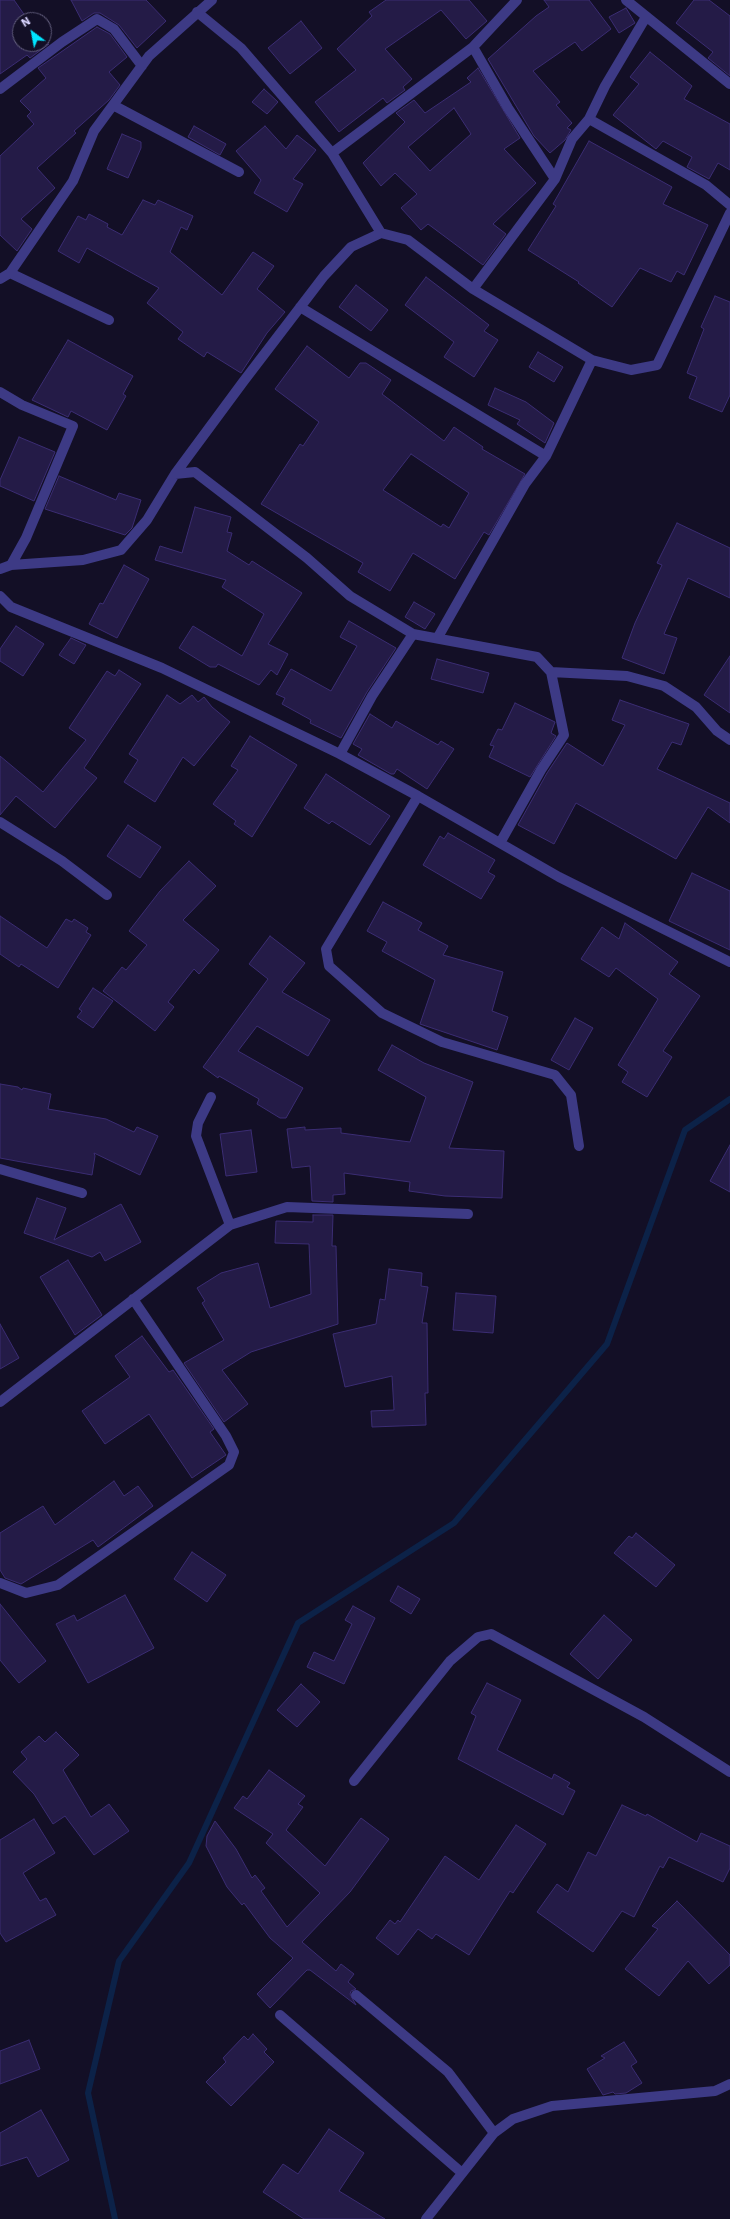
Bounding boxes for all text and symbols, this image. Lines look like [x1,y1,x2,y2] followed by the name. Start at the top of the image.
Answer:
[12,12,52,52] north arrow
[19,15,33,30] text: N

